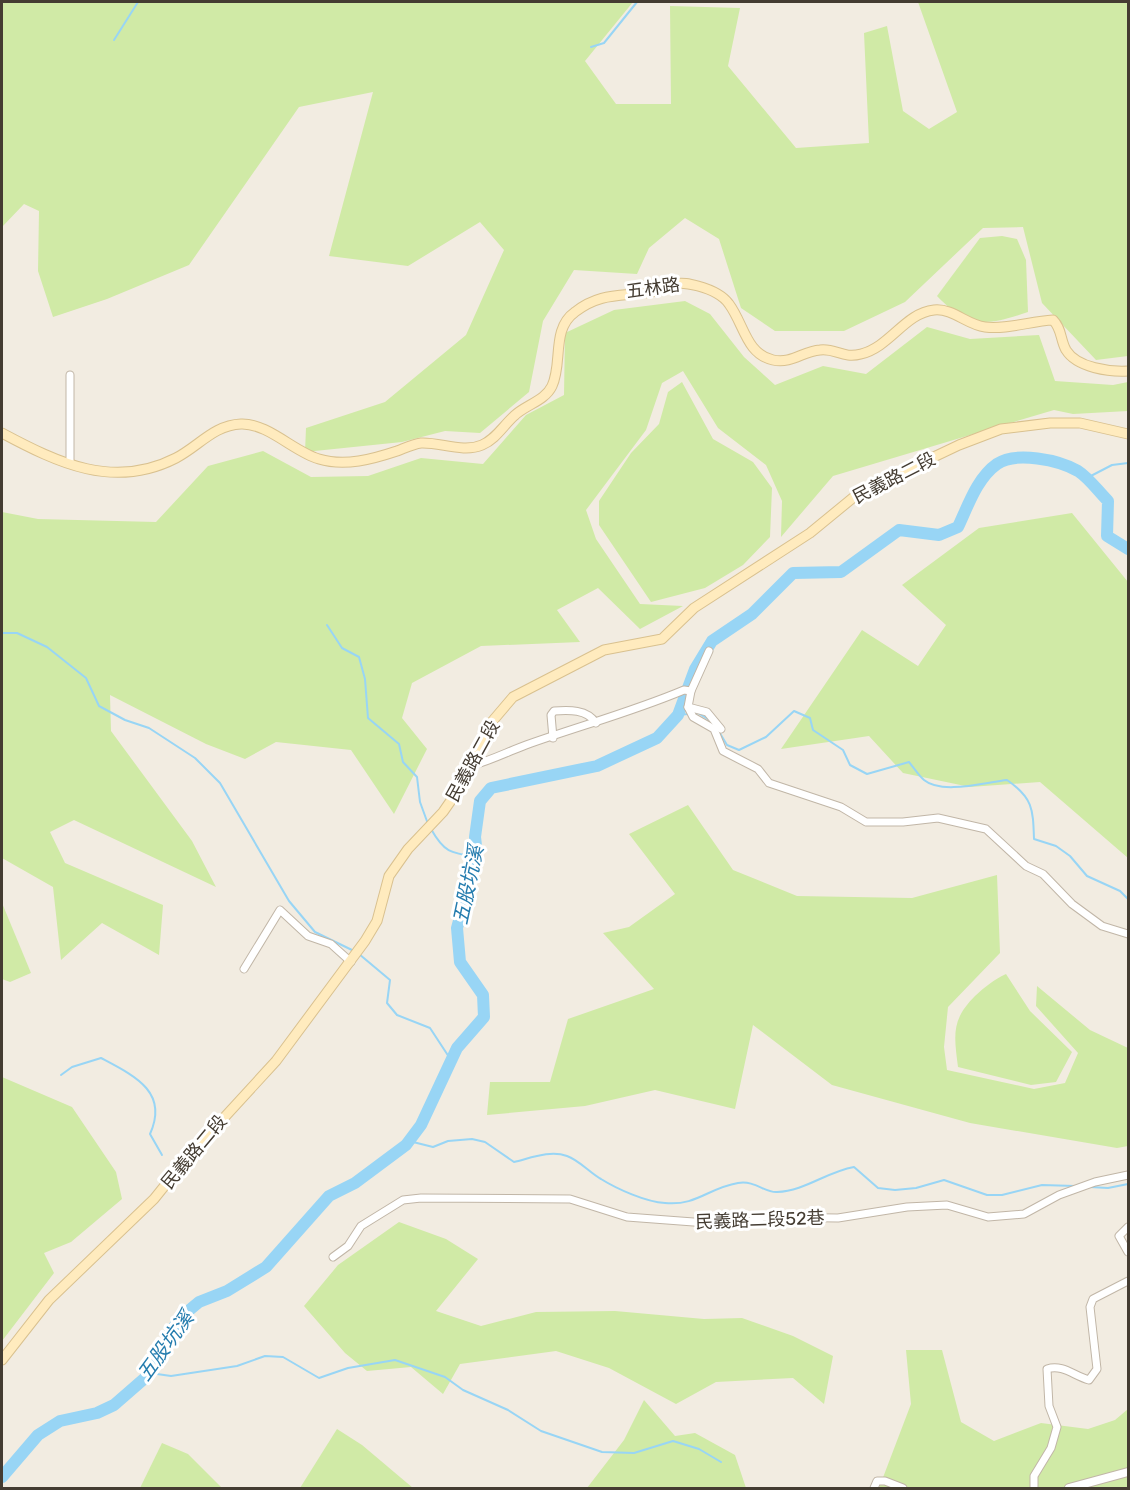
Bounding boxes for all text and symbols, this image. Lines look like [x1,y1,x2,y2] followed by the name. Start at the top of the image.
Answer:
[625,273,681,303] street label: 五林路
[849,448,939,508] street label: 民義路二段
[442,716,504,806] street label: 民義路二段
[448,840,489,927] water label: 五股坑溪
[157,1110,231,1194] street label: 民義路二段
[695,1207,825,1233] street label: 民義路二段52巷
[132,1304,200,1385] water label: 五股坑溪

